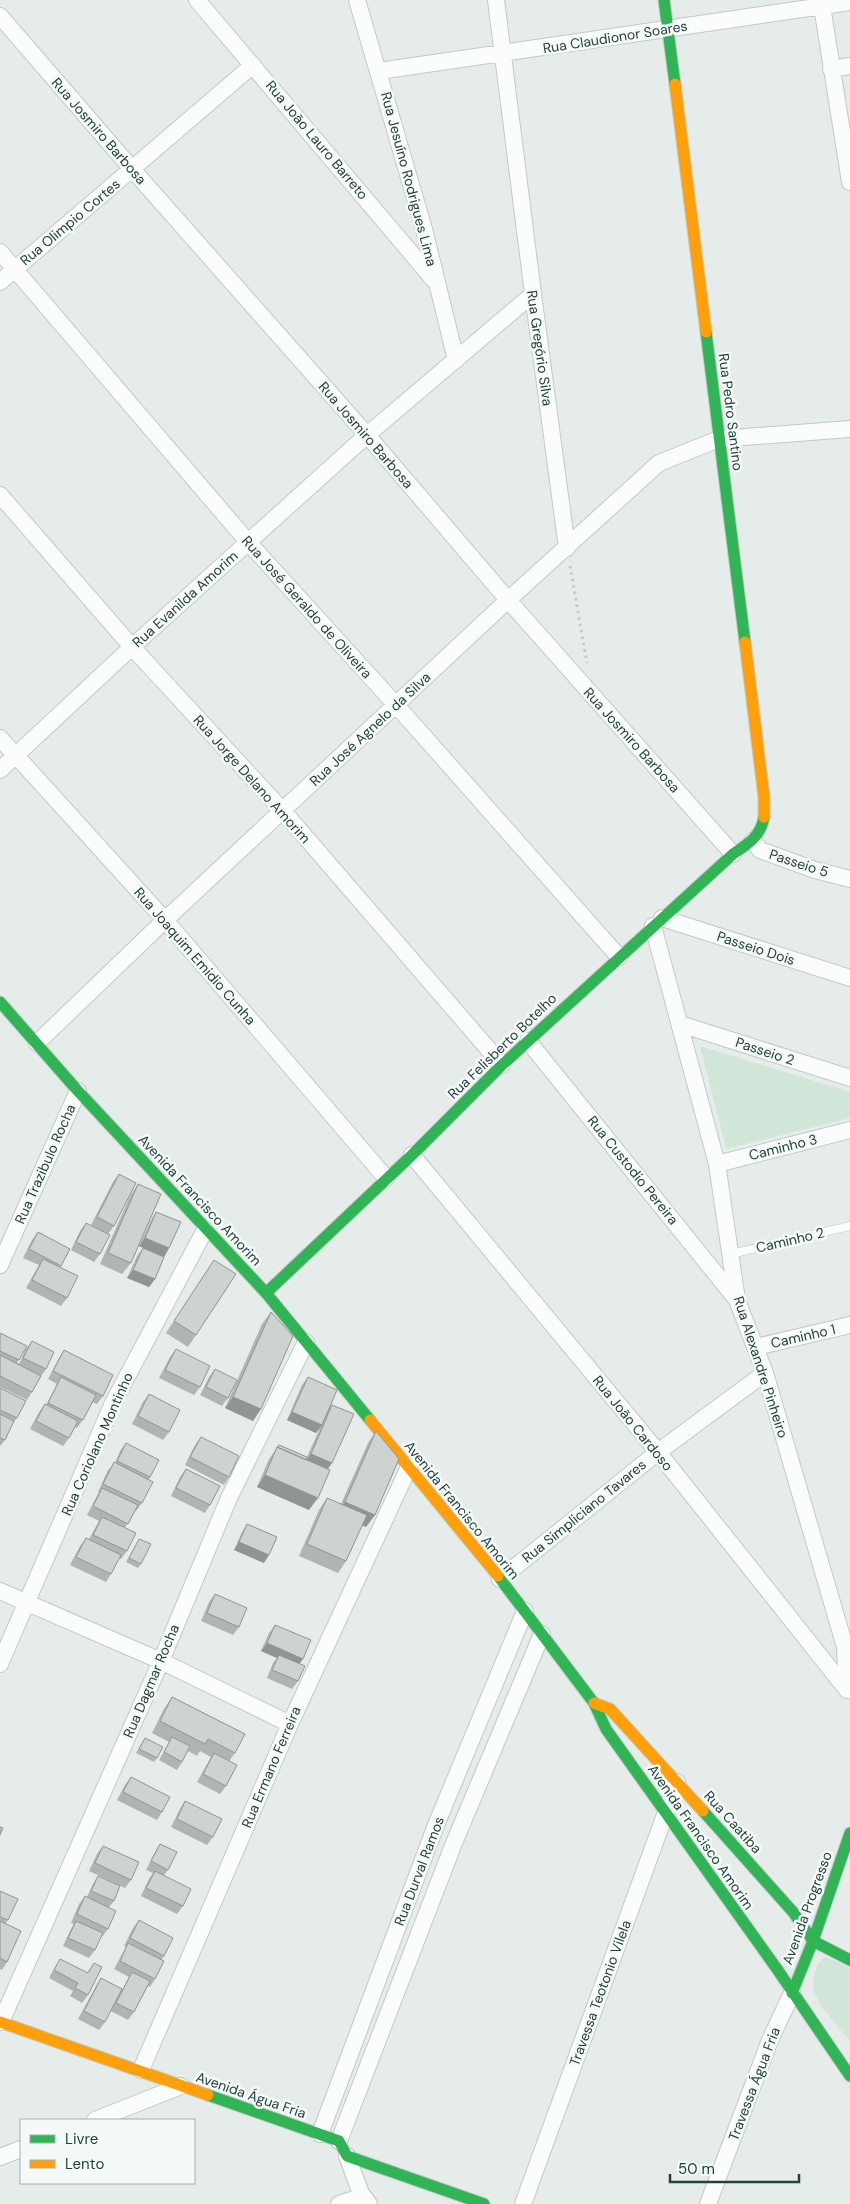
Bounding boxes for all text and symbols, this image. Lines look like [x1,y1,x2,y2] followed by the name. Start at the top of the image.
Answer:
[541,17,689,57] street label: Rua Claudionor Soares
[48,74,150,188] street label: Rua Josmiro Barbosa
[262,77,372,203] street label: Rua João Lauro Barreto
[377,90,441,268] street label: Rua Jesuíno Rodrigues Lima
[16,175,124,269] street label: Rua Olimpio Cortes
[523,289,557,407] street label: Rua Gregório Silva
[715,352,747,472] street label: Rua Pedro Santino
[315,378,417,492] street label: Rua Josmiro Barbosa
[238,532,376,682] street label: Rua José Geraldo de Oliveira
[128,547,242,651] street label: Rua Evanilda Amorim
[306,668,434,790] street label: Rua José Agnelo da Silva
[580,684,684,796] street label: Rua Josmiro Barbosa
[190,711,314,847] street label: Rua Jorge Delano Amorim
[767,845,831,881] street label: Passeio 5
[130,883,260,1029] street label: Rua Joaquim Emidio Cunha
[715,927,797,969] street label: Passeio Dois
[444,989,560,1103] street label: Rua Felisberto Botelho
[733,1033,797,1069] street label: Passeio 2
[11,1101,79,1227] street label: Rua Trazibulo Rocha
[584,1112,682,1228] street label: Rua Custodio Pereira
[747,1130,819,1164] street label: Caminho 3
[134,1131,266,1269] street label: Avenida Francisco Amorim
[754,1223,826,1257] street label: Caminho 2
[730,1294,792,1440] street label: Rua Alexandre Pinheiro
[769,1320,837,1352] street label: Caminho 1
[57,1370,137,1518] street label: Rua Coriolano Montinho
[589,1372,677,1474] street label: Rua João Cardoso
[401,1437,523,1583] street label: Avenida Francisco Amorim
[518,1455,650,1567] street label: Rua Simpliciano Tavares
[119,1622,183,1740] street label: Rua Dagmar Rocha
[237,1704,305,1830] street label: Rua Ermano Ferreira
[644,1761,758,1913] street label: Avenida Francisco Amorim
[700,1787,766,1857] street label: Rua Caatiba
[390,1814,448,1928] street label: Rua Durval Ramos
[778,1849,836,1967] street label: Avenida Progresso
[565,1918,635,2068] street label: Travessa Teotonio Vilela
[724,2025,784,2143] street label: Travessa Água Fria
[194,2068,308,2122] street label: Avenida Água Fria
[20,2119,195,2184] legend
[65,2129,98,2149] text: Livre
[670,2152,799,2184] scale bar
[65,2154,104,2174] text: Lento
[678,2159,715,2179] text: 50 m

